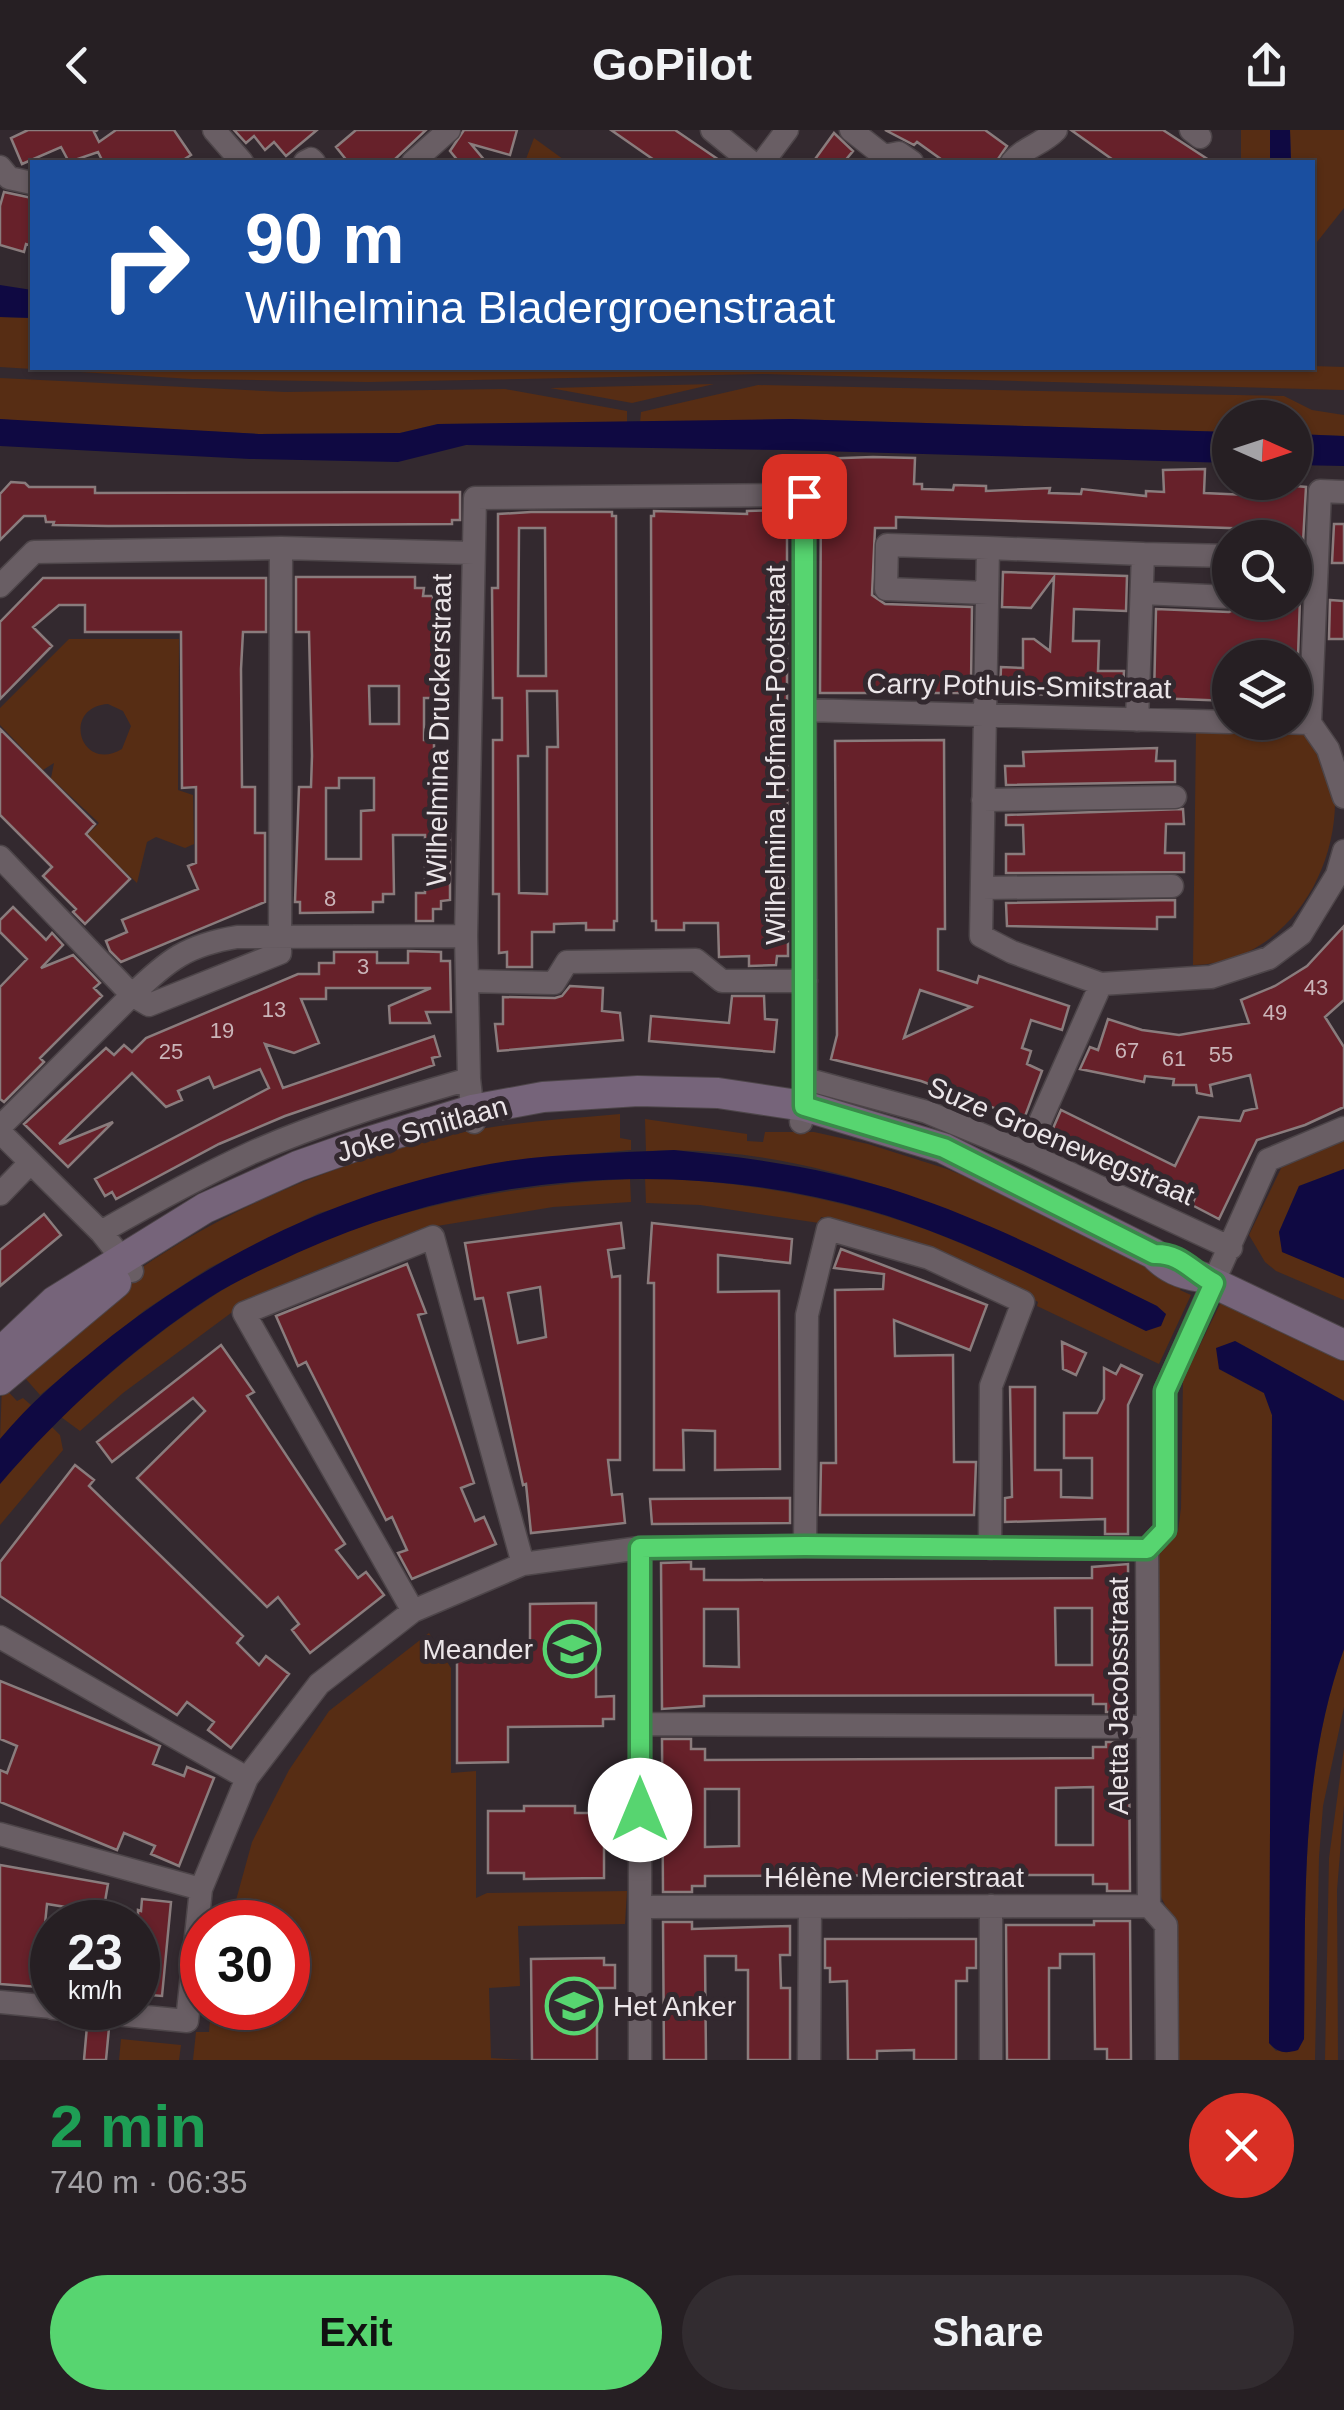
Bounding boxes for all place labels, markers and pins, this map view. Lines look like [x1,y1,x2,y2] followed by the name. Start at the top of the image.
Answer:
[762,454,847,539] pin
[542,1619,602,1679] school or university icon: Meander
[422,1634,533,1665] place label: Meander
[544,1976,604,2036] school or university icon: Het Anker
[613,1991,736,2022] place label: Het Anker

